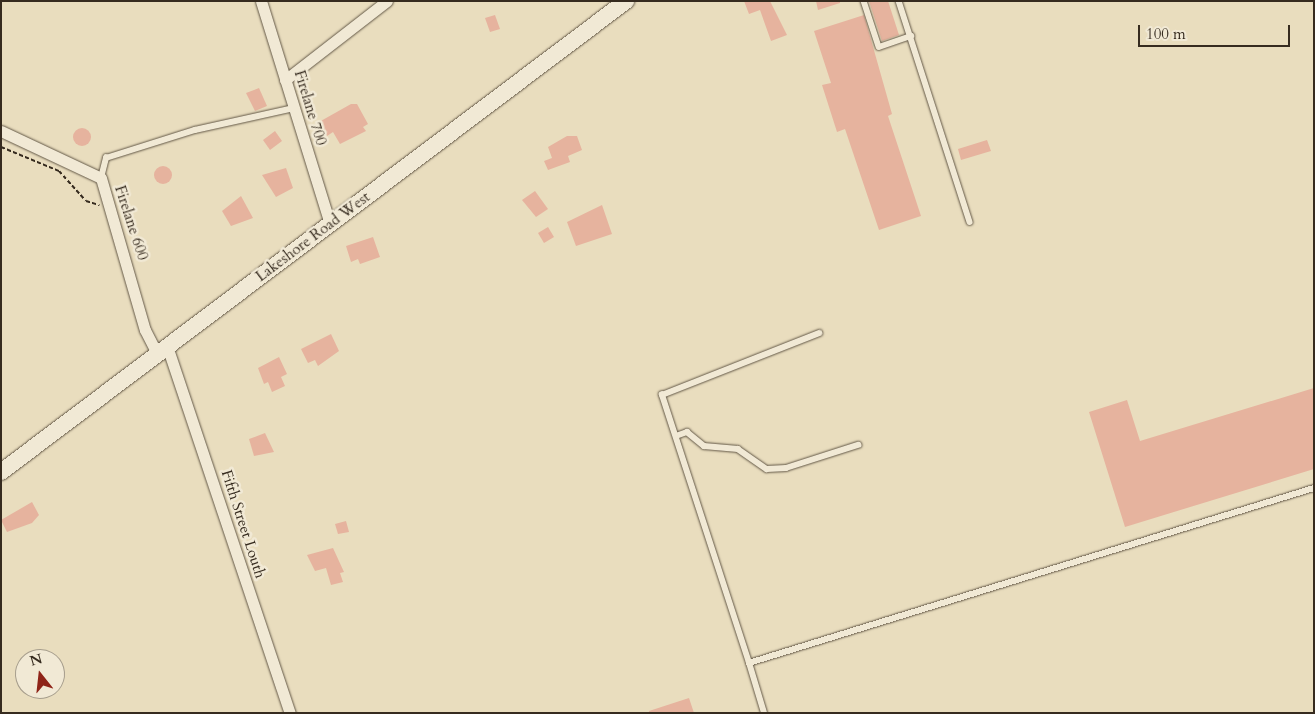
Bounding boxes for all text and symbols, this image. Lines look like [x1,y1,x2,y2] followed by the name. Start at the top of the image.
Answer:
[1140,15,1292,47] scale bar
[1146,24,1186,44] text: 100 m
[290,68,330,148] street label: Firelane 700
[110,183,152,263] street label: Firelane 600
[252,188,374,286] street label: Lakeshore Road West
[217,468,269,580] street label: Fifth Street Louth
[15,649,65,699] north arrow
[28,649,44,671] text: N

